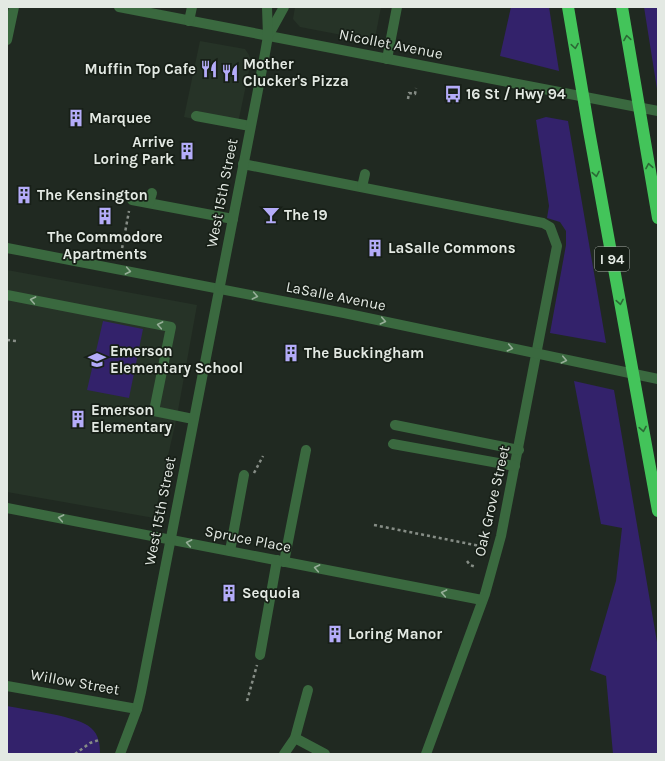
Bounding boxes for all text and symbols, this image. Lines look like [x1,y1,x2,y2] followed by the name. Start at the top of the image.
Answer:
[338,25,444,63] street label: Nicollet Avenue
[623,35,632,41] one-way arrow
[570,42,578,49] one-way arrow
[243,55,349,90] place label: Mother Clucker's Pizza
[199,59,219,79] restaurant icon: Muffin Top Cafe
[85,60,196,78] place label: Muffin Top Cafe
[220,63,240,83] restaurant icon: Mother Clucker's Pizza
[443,84,463,104] bus stop icon: 16 St / Hwy 94
[466,85,566,103] place label: 16 St / Hwy 94
[66,108,86,128] building icon: Marquee
[89,109,151,127] place label: Marquee
[93,133,174,168] place label: Arrive Loring Park
[203,137,241,249] street label: West 15th Street
[177,141,197,161] building icon: Arrive Loring Park
[645,163,654,169] one-way arrow
[592,171,600,177] one-way arrow
[14,185,34,205] building icon: The Kensington
[37,186,148,204] place label: The Kensington
[261,205,281,225] bar icon: The 19
[95,206,115,226] building icon: The Commodore Apartments
[284,206,328,224] place label: The 19
[47,228,163,263] place label: The Commodore Apartments
[365,238,385,258] building icon: LaSalle Commons
[388,239,516,257] place label: LaSalle Commons
[595,247,629,271] road number: I 94
[125,266,131,275] one-way arrow
[284,277,388,315] street label: LaSalle Avenue
[252,291,259,299] one-way arrow
[29,296,36,305] one-way arrow
[615,298,624,305] one-way arrow
[380,316,386,325] one-way arrow
[157,321,163,329] one-way arrow
[110,342,243,377] place label: Emerson Elementary School
[281,343,301,363] building icon: The Buckingham
[507,343,513,352] one-way arrow
[304,344,424,362] place label: The Buckingham
[87,350,107,370] school or university icon: Emerson Elementary School
[560,355,567,363] one-way arrow
[91,401,172,436] place label: Emerson Elementary
[68,409,88,429] building icon: Emerson Elementary
[638,426,647,433] one-way arrow
[470,443,514,558] street label: Oak Grove Street
[141,455,179,567] street label: West 15th Street
[58,515,64,523] one-way arrow
[203,522,293,556] street label: Spruce Place
[186,539,192,548] one-way arrow
[313,564,320,573] one-way arrow
[219,583,239,603] building icon: Sequoia
[242,584,300,602] place label: Sequoia
[441,589,447,597] one-way arrow
[325,624,345,644] building icon: Loring Manor
[348,625,442,643] place label: Loring Manor
[29,665,121,699] street label: Willow Street

